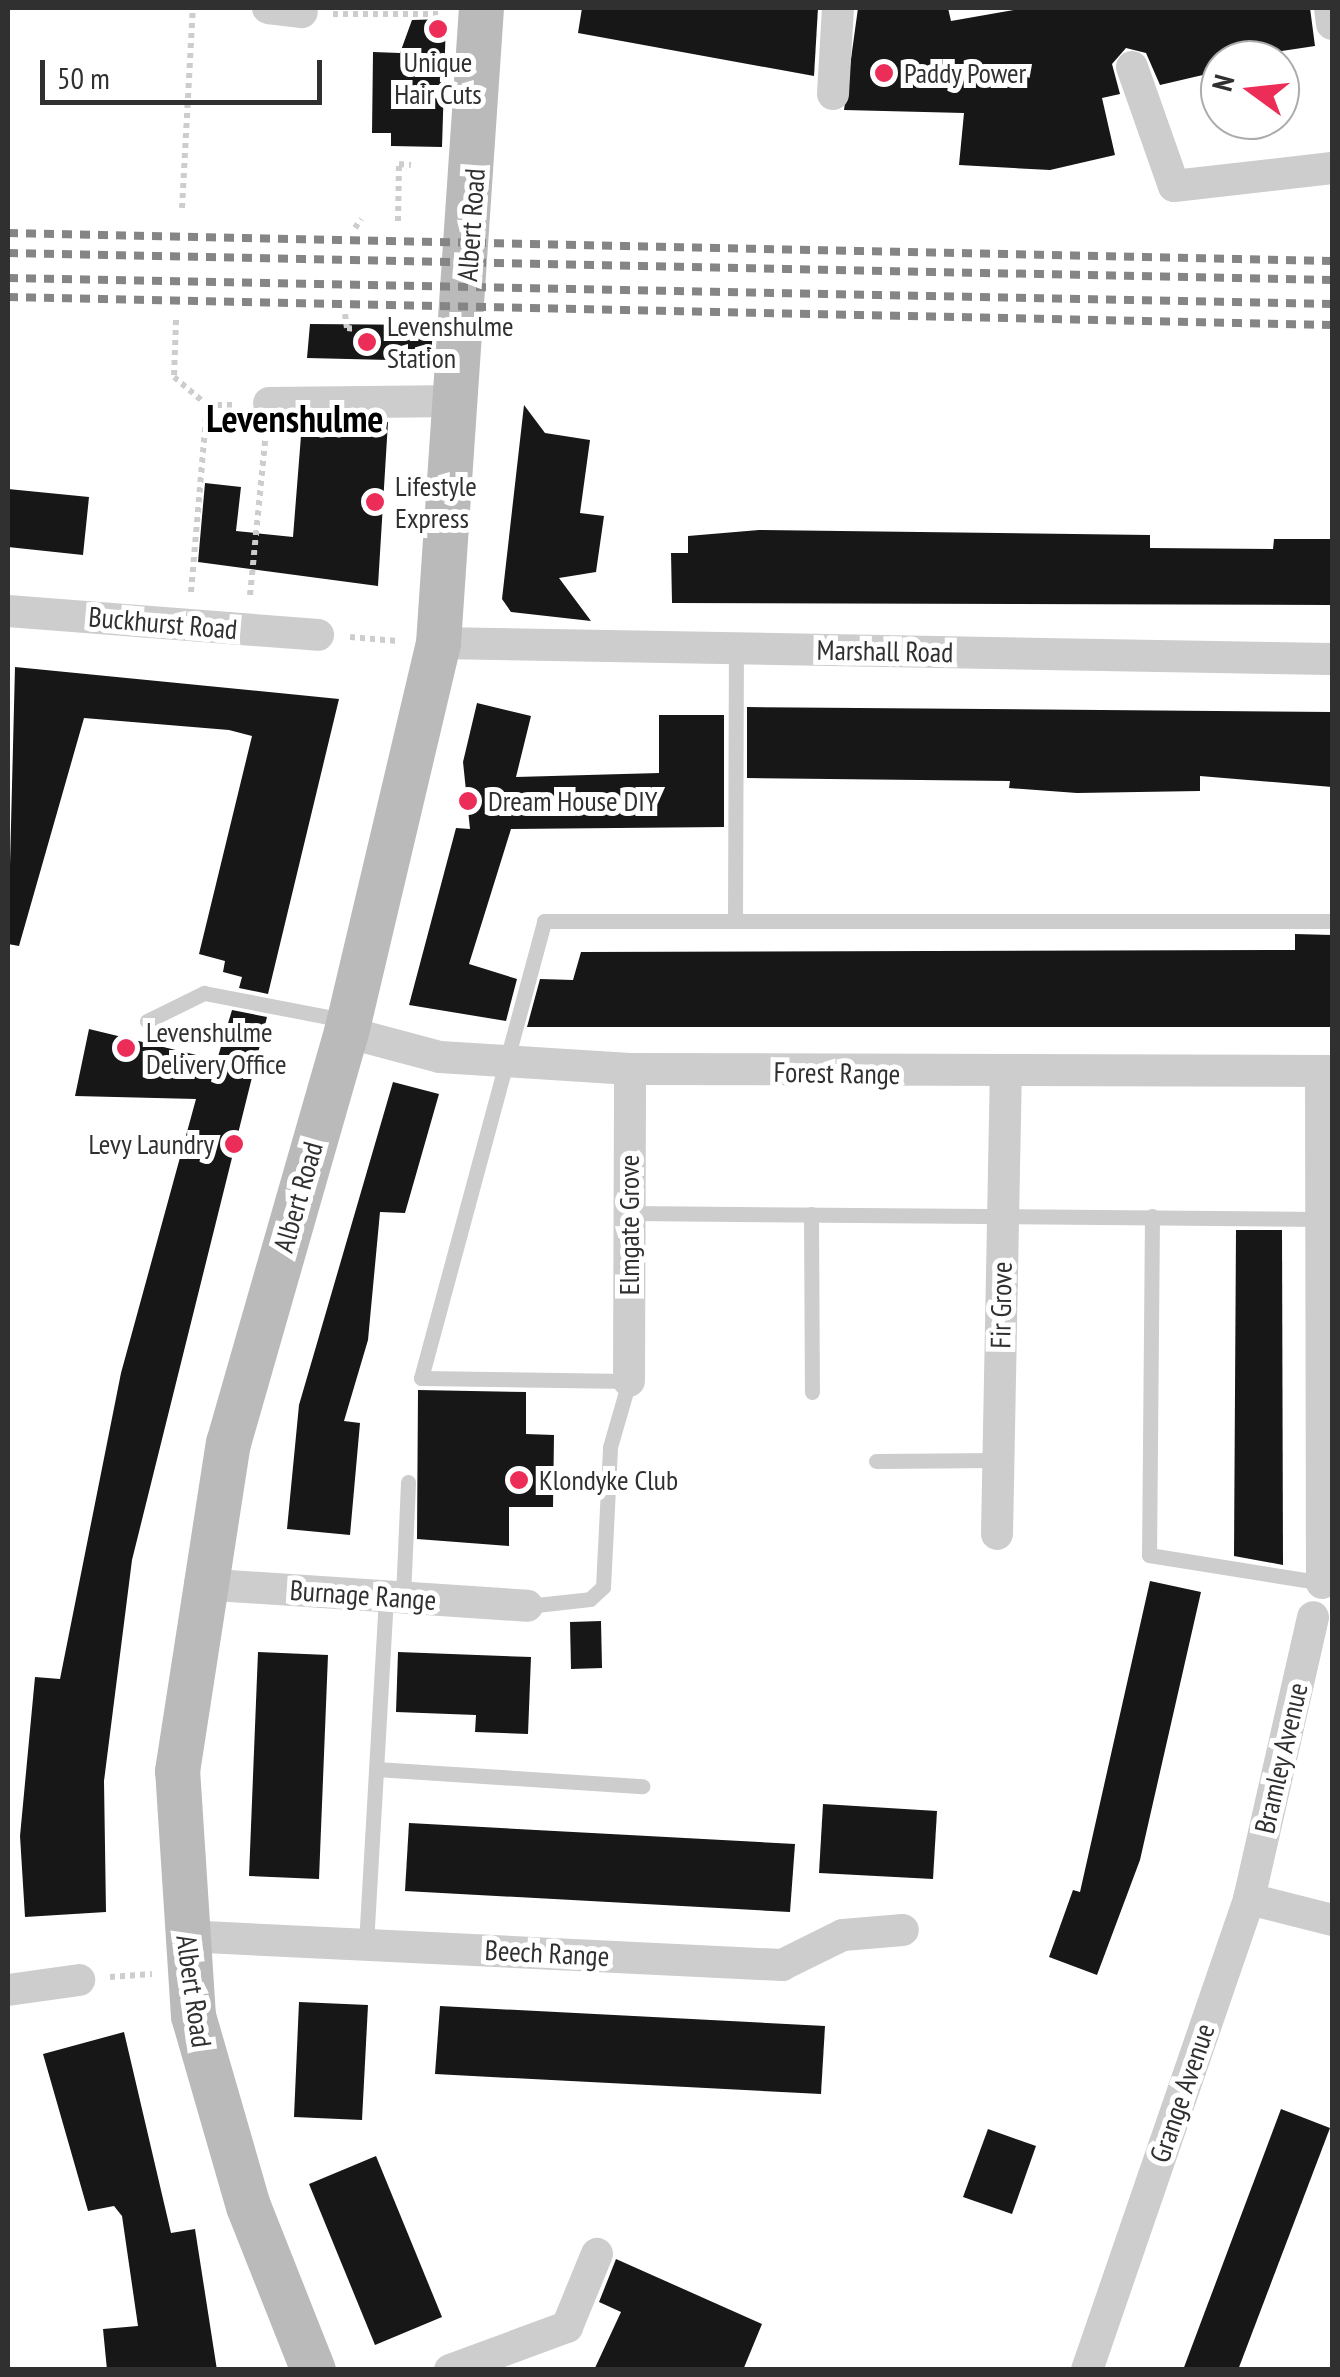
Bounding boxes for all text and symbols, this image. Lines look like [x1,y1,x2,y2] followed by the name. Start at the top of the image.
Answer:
[427,18,449,40] marker: Unique Hair Cuts
[45,40,328,102] scale bar
[1200,40,1300,140] north arrow
[394,45,482,111] place label: Unique Hair Cuts
[904,56,1027,90] place label: Paddy Power
[57,58,110,97] text: 50 m
[873,62,895,84] marker: Paddy Power
[1203,71,1242,95] text: N
[450,167,492,283] street label: Albert Road
[387,309,513,375] place label: Levenshulme Station
[356,331,378,353] marker: Levenshulme Station
[206,395,384,441] district label: Levenshulme
[395,469,477,535] place label: Lifestyle Express
[364,491,386,513] marker: Lifestyle Express
[87,600,239,646] street label: Buckhurst Road
[816,633,954,669] street label: Marshall Road
[488,784,657,818] place label: Dream House DIY
[457,790,479,812] marker: Dream House DIY
[146,1015,287,1081] place label: Levenshulme Delivery Office
[115,1037,137,1059] marker: Levenshulme Delivery Office
[773,1055,901,1091] street label: Forest Range
[88,1127,214,1161] place label: Levy Laundry
[223,1133,245,1155] marker: Levy Laundry
[266,1138,330,1256] street label: Albert Road
[612,1155,646,1295] street label: Elmgate Grove
[983,1261,1019,1349] street label: Fir Grove
[539,1463,678,1497] place label: Klondyke Club
[508,1469,530,1491] marker: Klondyke Club
[289,1573,437,1617] street label: Burnage Range
[1247,1679,1315,1837] street label: Bramley Avenue
[169,1933,219,2049] street label: Albert Road
[484,1933,610,1973] street label: Beech Range
[1142,2019,1222,2167] street label: Grange Avenue

